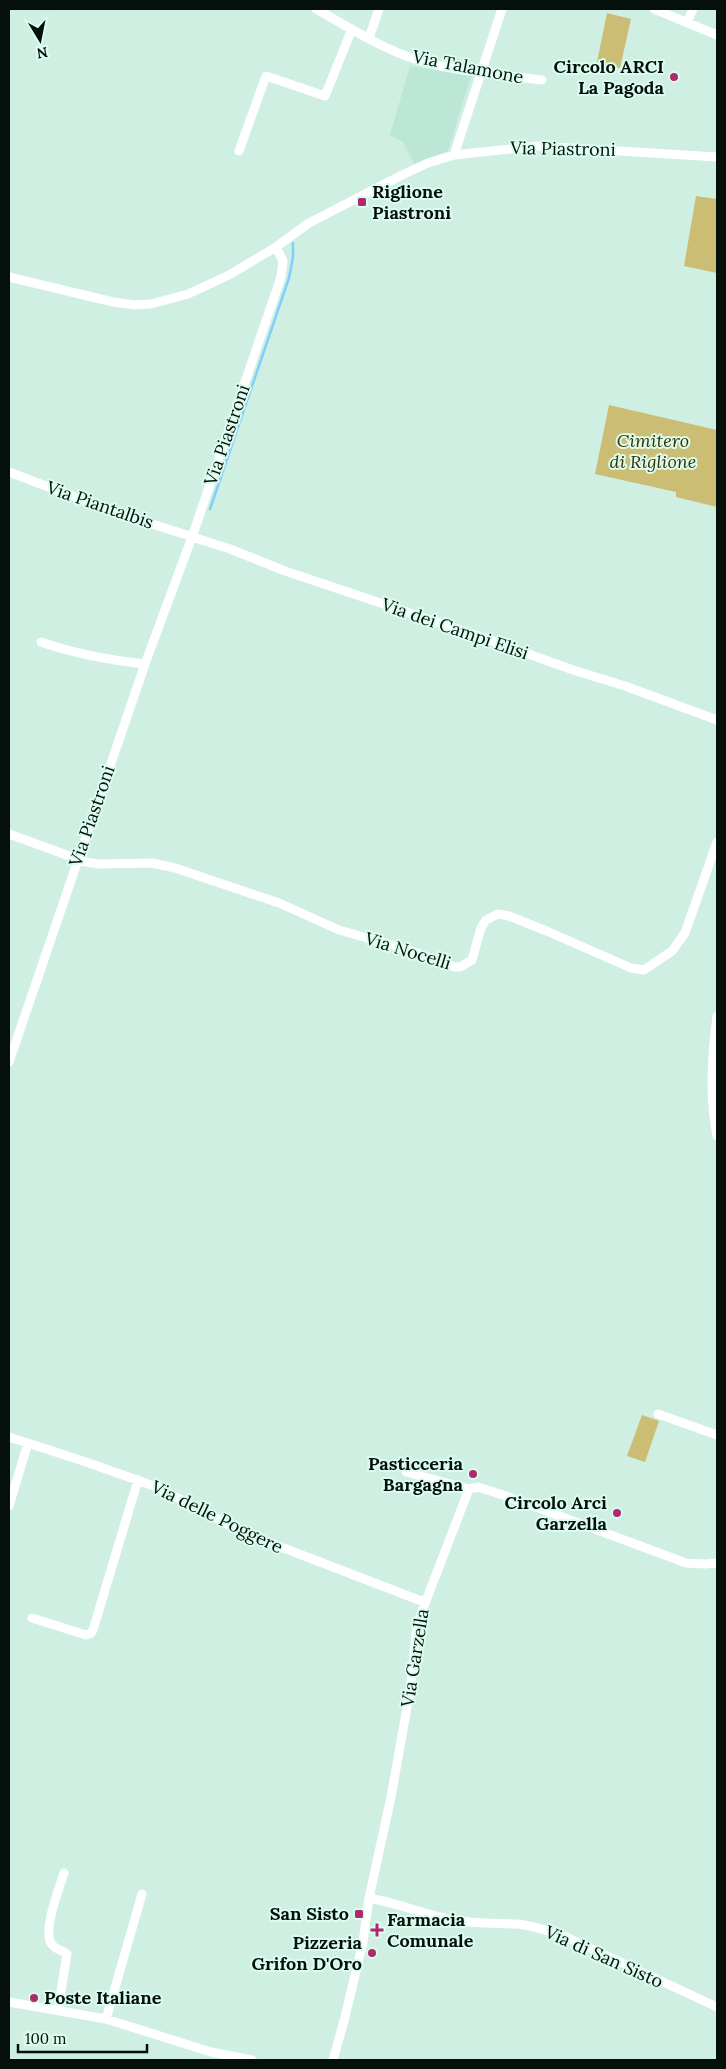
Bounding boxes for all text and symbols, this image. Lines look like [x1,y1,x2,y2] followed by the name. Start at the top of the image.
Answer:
[15,15,65,65] north arrow
[35,43,49,63] text: N
[410,44,526,89] street label: Via Talamone
[554,55,665,99] place label: Circolo ARCI La Pagoda
[668,71,680,83] marker: Circolo ARCI La Pagoda
[509,136,616,161] street label: Via Piastroni
[372,180,451,224] place label: Riglione Piastroni
[356,196,368,208] marker: Riglione Piastroni
[198,381,255,489] street label: Via Piastroni
[610,429,696,473] park label: Cimitero di Riglione
[43,475,157,534] street label: Via Piantalbis
[378,592,532,664] street label: Via dei Campi Elisi
[63,762,120,870] street label: Via Piastroni
[361,926,454,974] street label: Via Nocelli
[368,1452,464,1496] place label: Pasticceria Bargagna
[467,1468,479,1480] marker: Pasticceria Bargagna
[147,1474,287,1558] street label: Via delle Poggere
[505,1491,608,1535] place label: Circolo Arci Garzella
[611,1507,623,1519] marker: Circolo Arci Garzella
[395,1607,434,1710] street label: Via Garzella
[270,1902,349,1925] place label: San Sisto
[353,1908,365,1920] marker: San Sisto
[387,1908,474,1952] place label: Farmacia Comunale
[540,1920,667,1993] street label: Via di San Sisto
[371,1924,383,1936] marker: Farmacia Comunale
[251,1931,363,1975] place label: Pizzeria Grifon D'Oro
[366,1947,378,1959] marker: Pizzeria Grifon D'Oro
[44,1986,162,2009] place label: Poste Italiane
[28,1992,40,2004] marker: Poste Italiane
[18,2022,146,2054] scale bar
[25,2029,66,2048] text: 100 m

